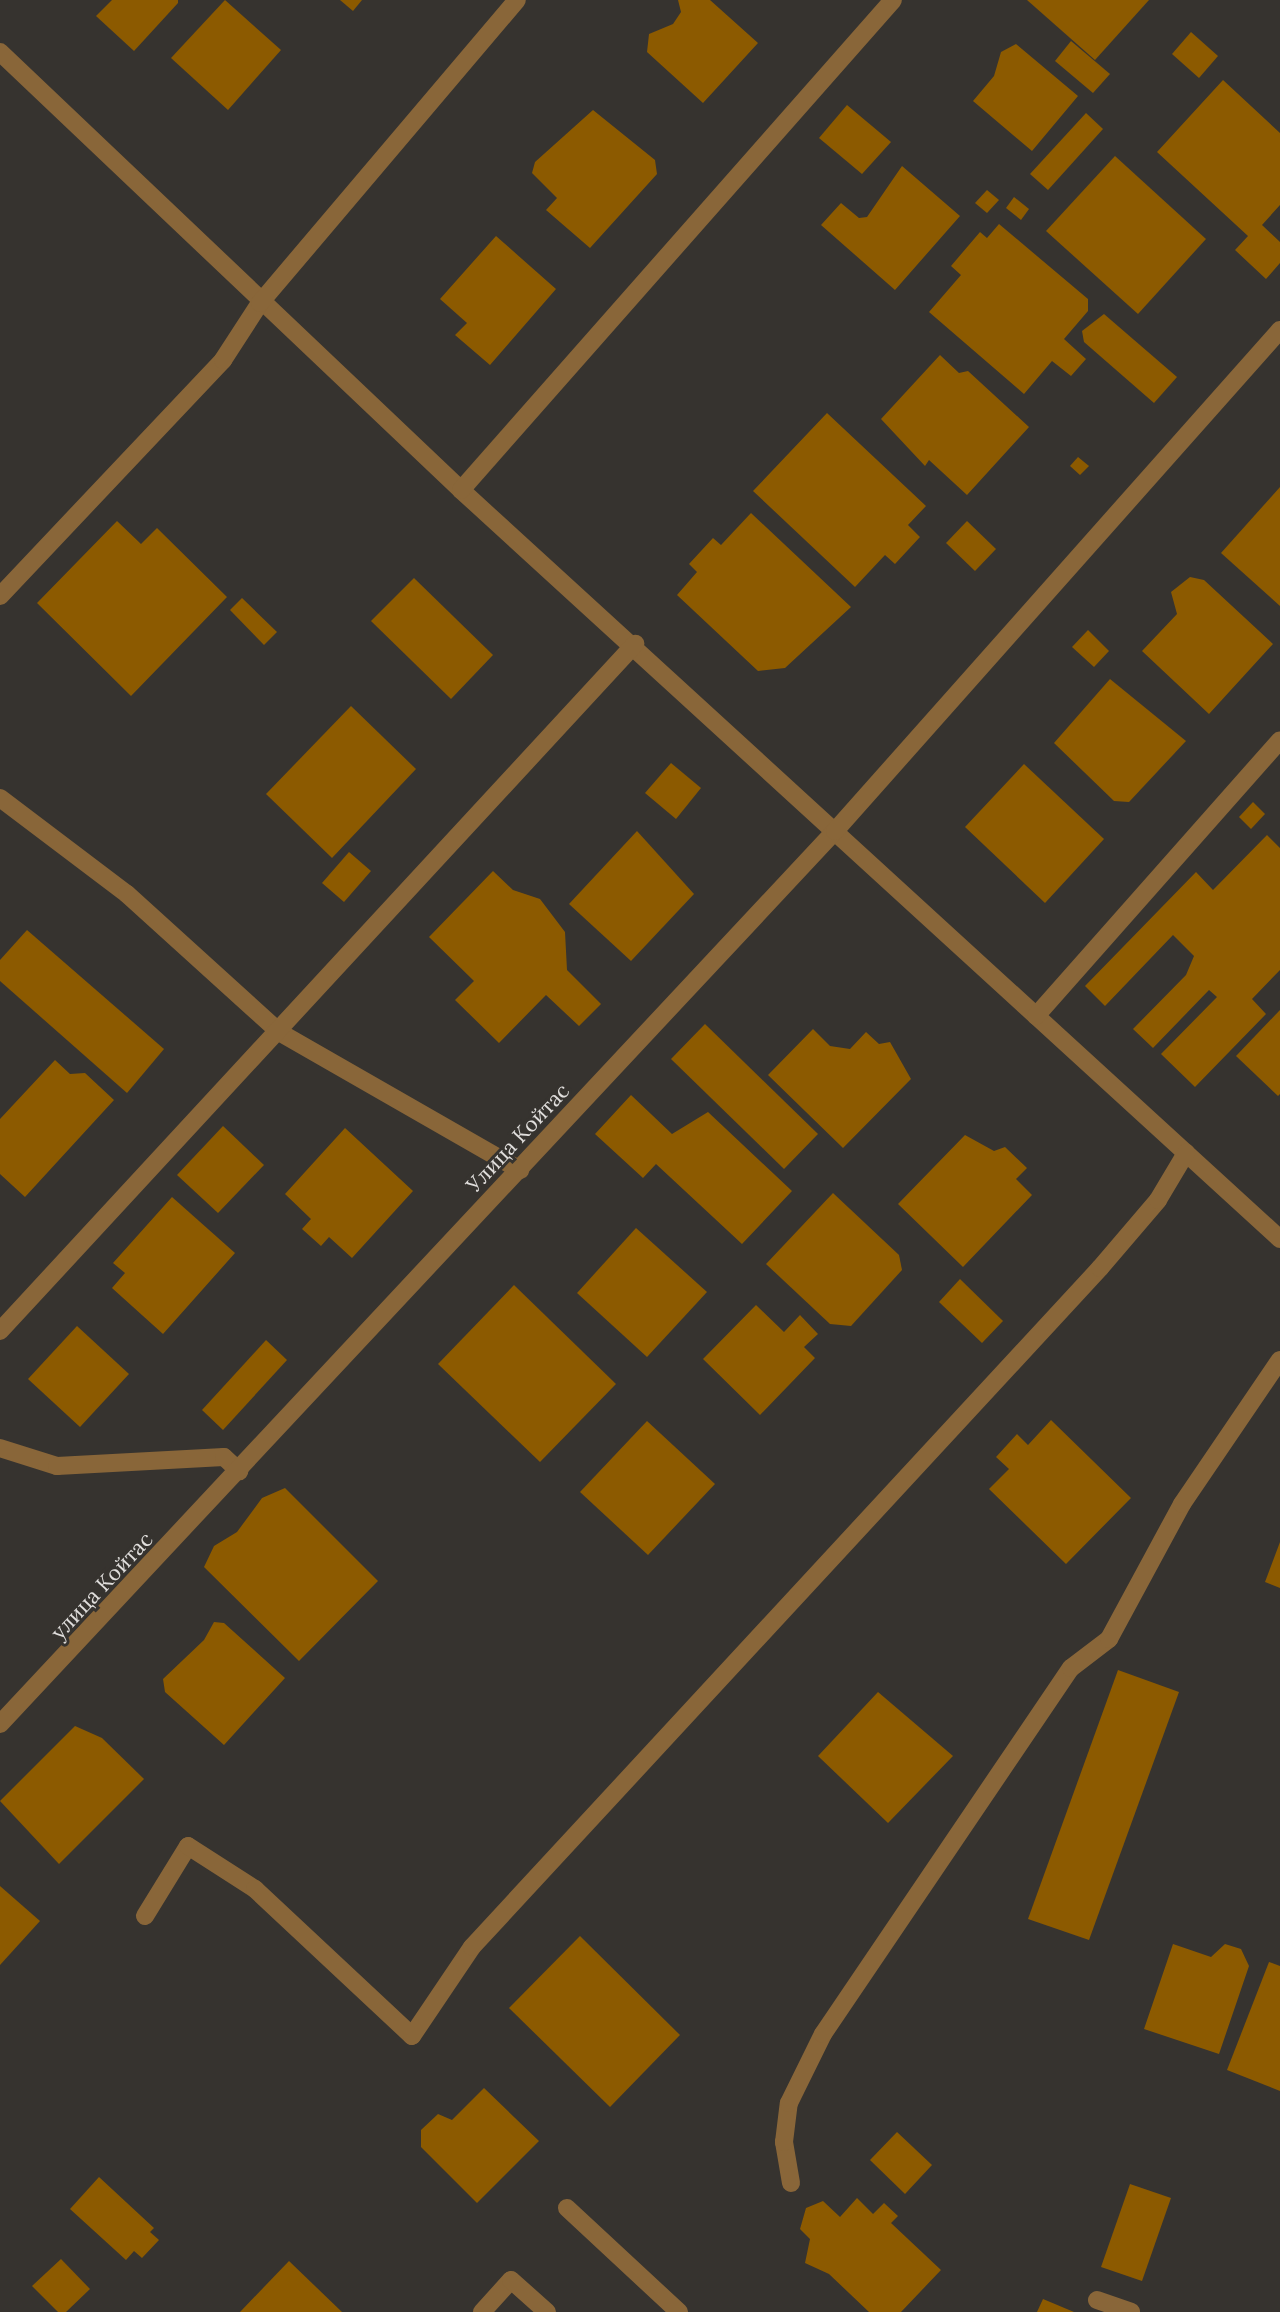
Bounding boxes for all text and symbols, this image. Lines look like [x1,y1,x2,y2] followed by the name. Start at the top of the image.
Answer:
[461,1078,575,1198] street label: Улица Койтас
[46,1527,158,1645] street label: улица Койтас

